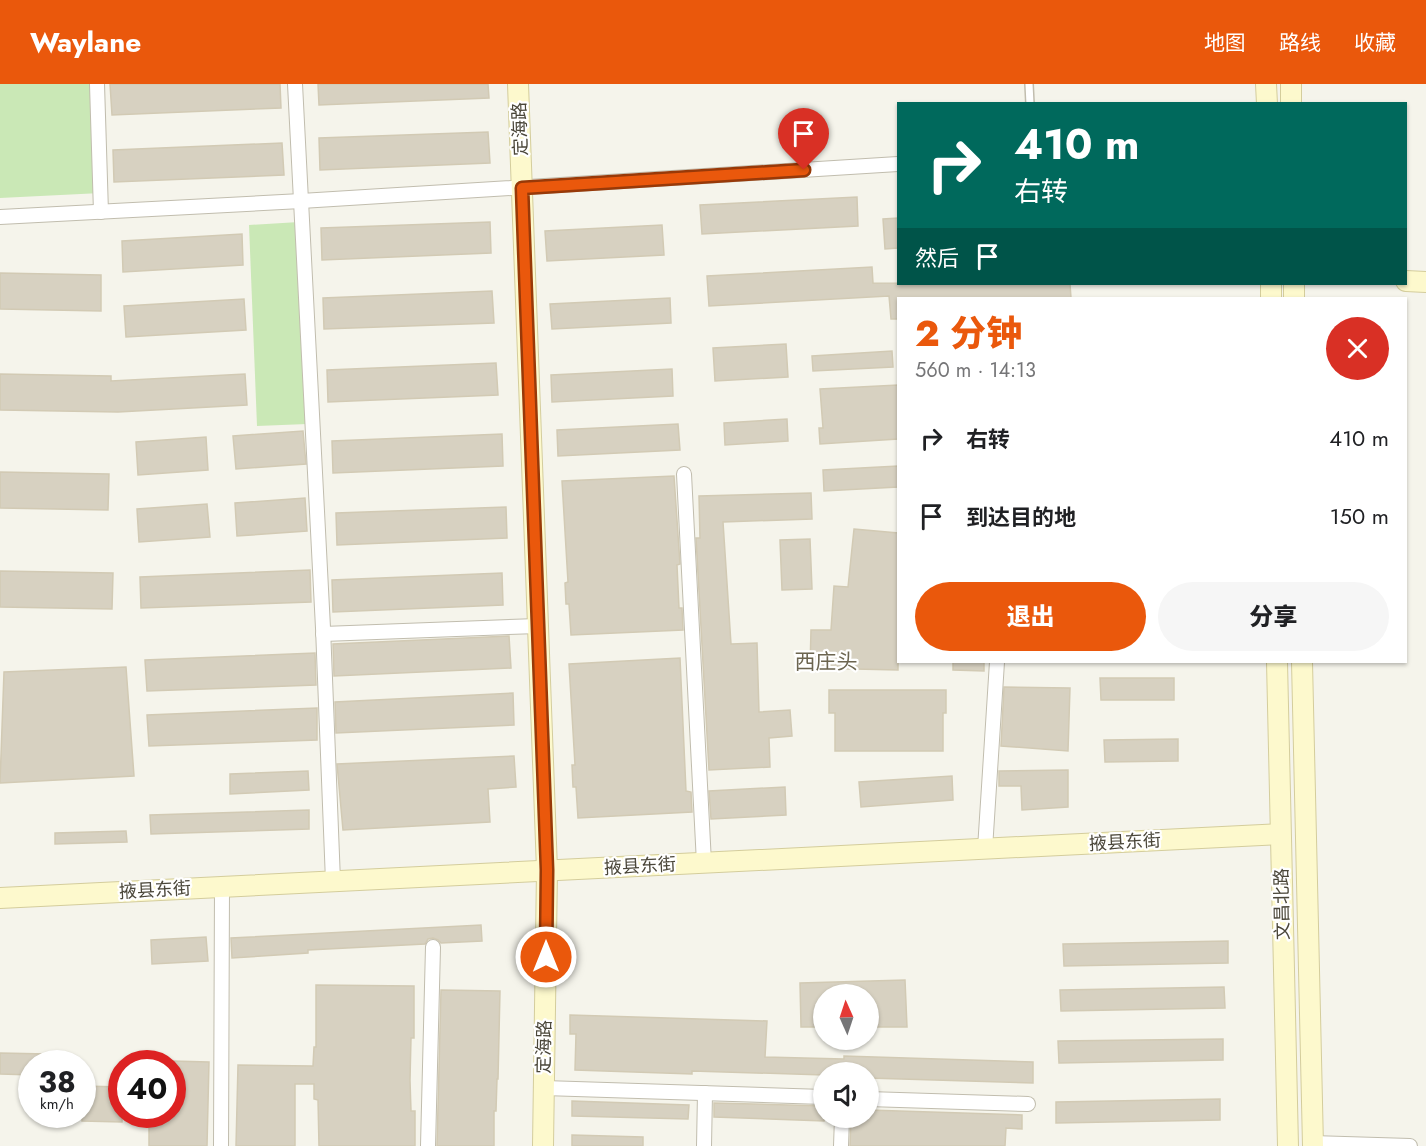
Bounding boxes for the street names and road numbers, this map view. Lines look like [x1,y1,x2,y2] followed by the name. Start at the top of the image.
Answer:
[506,102,534,156] street label: 定海路
[1088,827,1162,857] street label: 掖县东街
[603,851,677,881] street label: 掖县东街
[1268,868,1296,940] street label: 文昌北路
[118,875,192,905] street label: 掖县东街
[531,1020,557,1074] street label: 定海路

